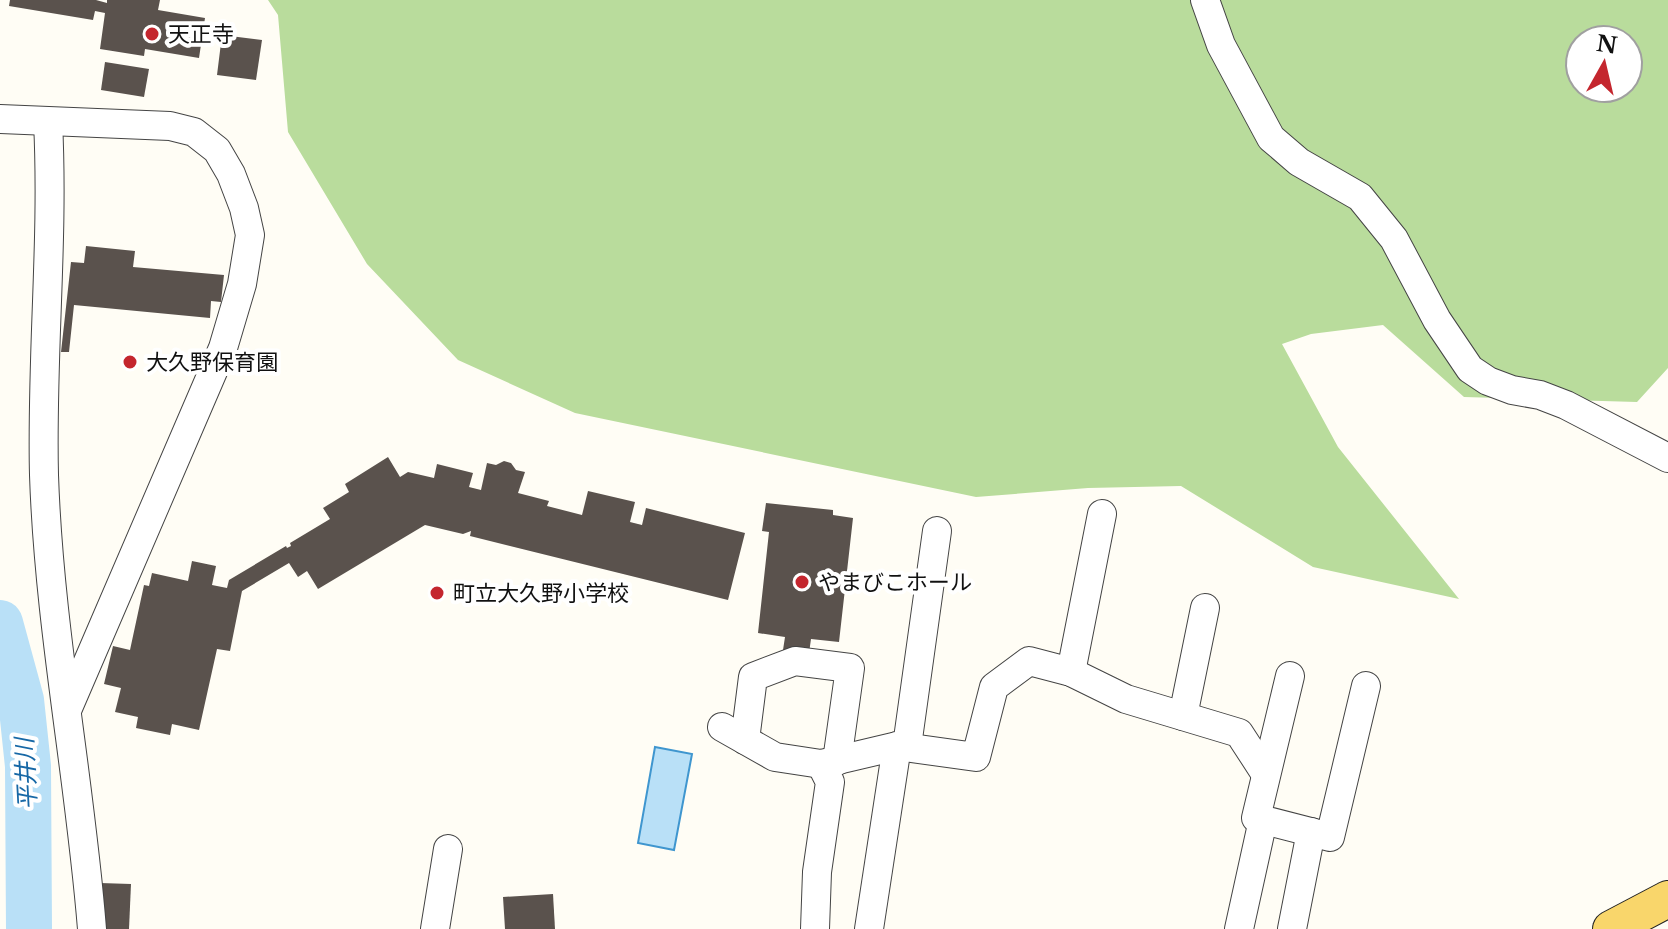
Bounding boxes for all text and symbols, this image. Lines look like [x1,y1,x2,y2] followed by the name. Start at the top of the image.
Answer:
[168,21,234,48] place label: 天正寺
[1564,24,1644,104] north arrow
[143,25,161,43] marker: 天正寺
[1595,30,1619,60] text: N
[146,349,278,376] place label: 大久野保育園
[121,353,139,371] marker: 大久野保育園
[818,569,972,596] place label: やまびこホール
[793,573,811,591] marker: やまびこホール
[453,580,629,607] place label: 町立大久野小学校
[428,584,446,602] marker: 町立大久野小学校
[9,734,42,811] water label: 平井川

